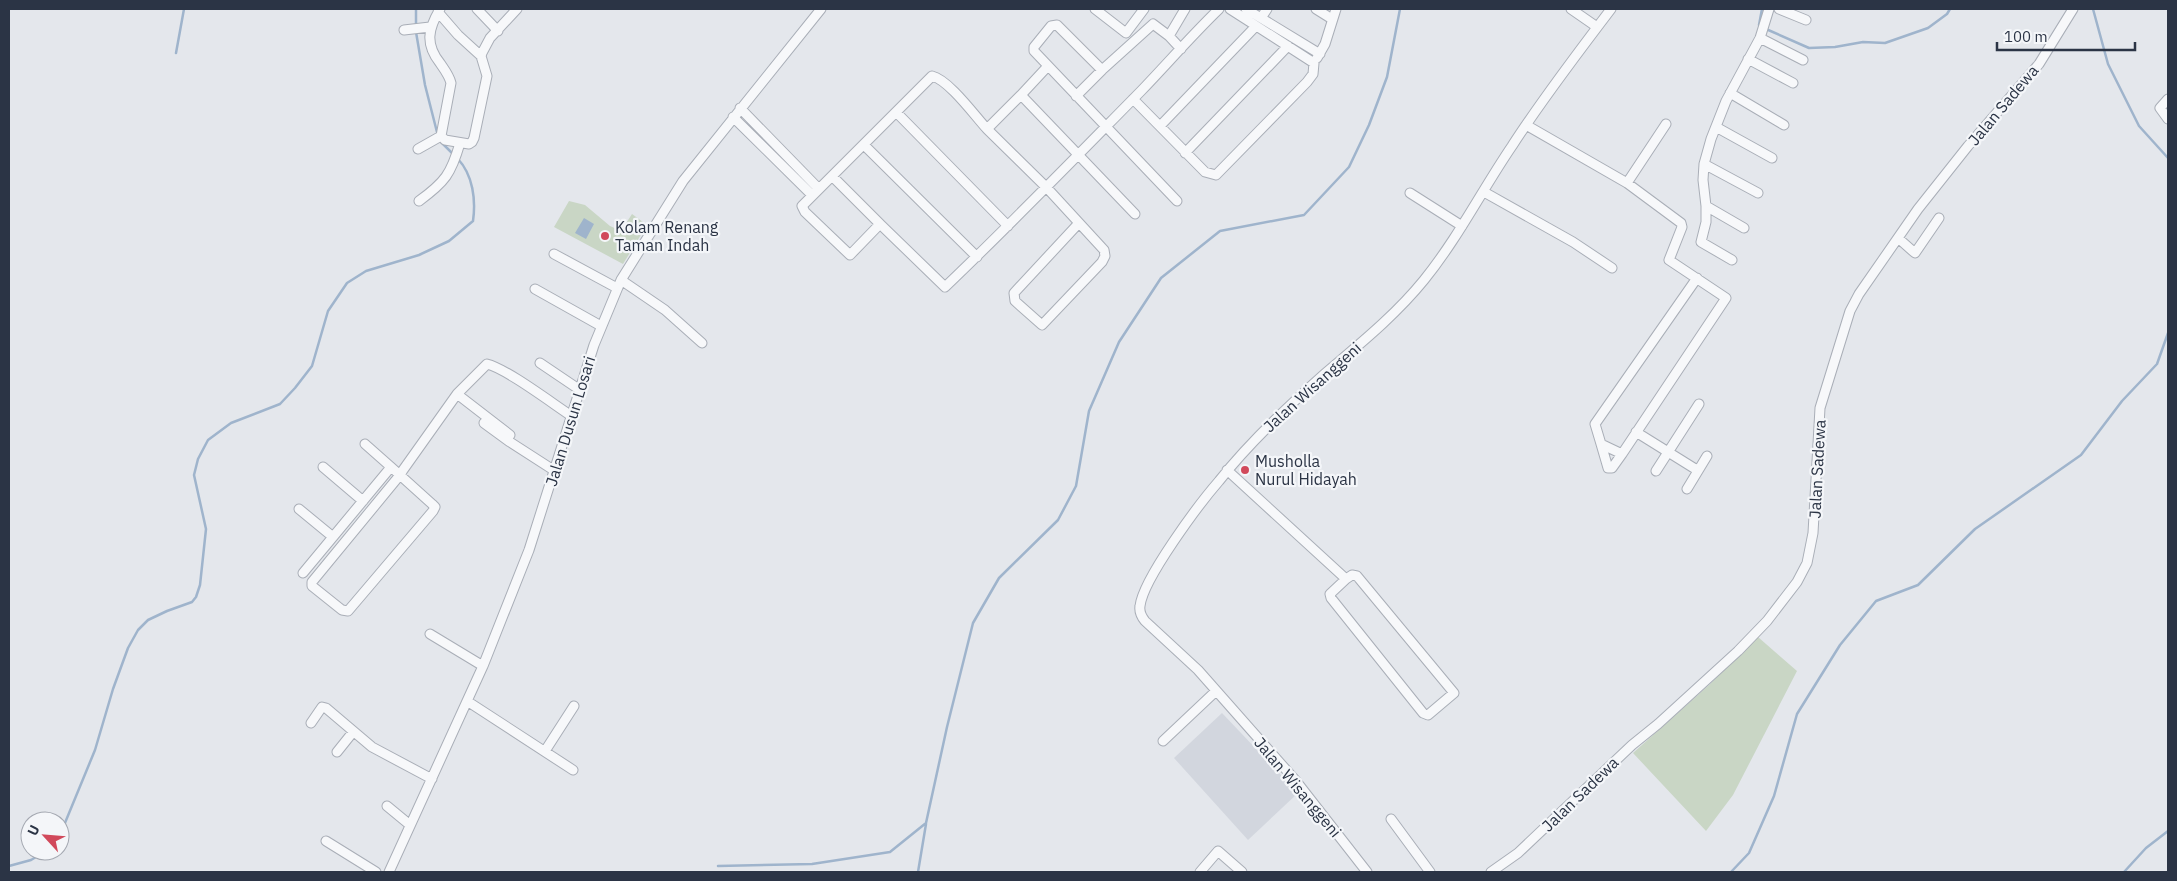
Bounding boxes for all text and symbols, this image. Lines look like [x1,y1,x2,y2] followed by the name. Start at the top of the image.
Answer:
[1997,20,2134,52] scale bar
[2004,27,2048,46] text: 100 m
[1964,60,2043,149] street label: Jalan Sadewa
[615,217,719,255] place label: Kolam Renang Taman Indah
[599,230,611,242] marker: Kolam Renang Taman Indah
[1259,338,1365,436] street label: Jalan Wisanggeni
[541,353,599,489] street label: Jalan Dusun Losari
[1804,419,1830,519] street label: Jalan Sadewa
[1255,451,1357,489] place label: Musholla Nurul Hidayah
[1239,464,1251,476] marker: Musholla Nurul Hidayah
[1250,733,1346,841] street label: Jalan Wisanggeni
[1537,752,1623,836] street label: Jalan Sadewa
[20,811,70,861] north arrow
[23,822,44,839] text: U

